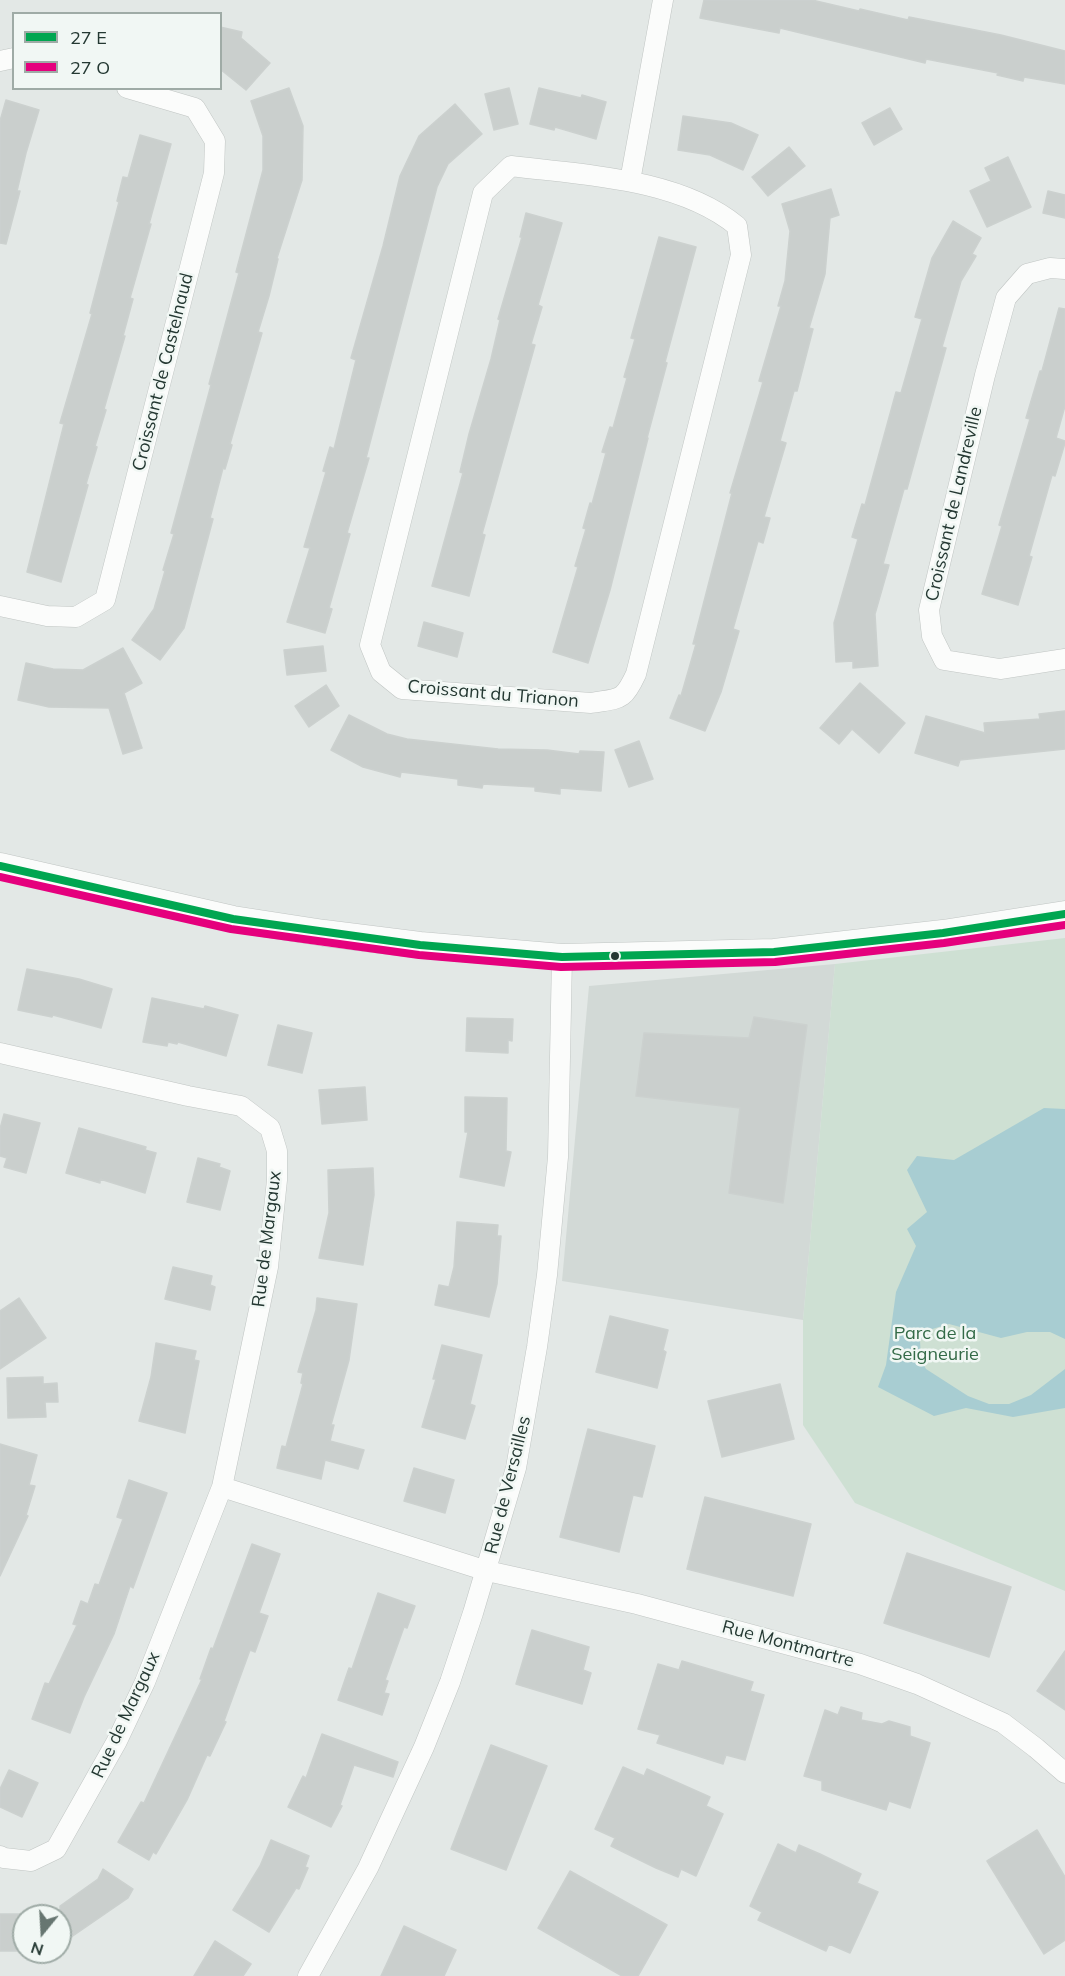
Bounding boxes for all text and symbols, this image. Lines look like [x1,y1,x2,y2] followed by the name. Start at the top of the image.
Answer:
[12,12,222,90] legend
[70,26,107,49] text: 27 E
[70,56,110,79] text: 27 O
[128,271,198,473] street label: Croissant de Castelnaud
[921,405,987,603] street label: Croissant de Landreville
[406,676,580,712] street label: Croissant du Trianon
[609,950,621,962] unlabelled marker
[248,1170,286,1308] street label: Rue de Margaux
[891,1323,979,1366] park label: Parc de la Seigneurie
[480,1414,536,1556] street label: Rue de Versailles
[720,1616,856,1672] street label: Rue Montmartre
[87,1648,165,1782] street label: Rue de Margaux
[12,1904,72,1964] north arrow
[28,1938,46,1961] text: N

